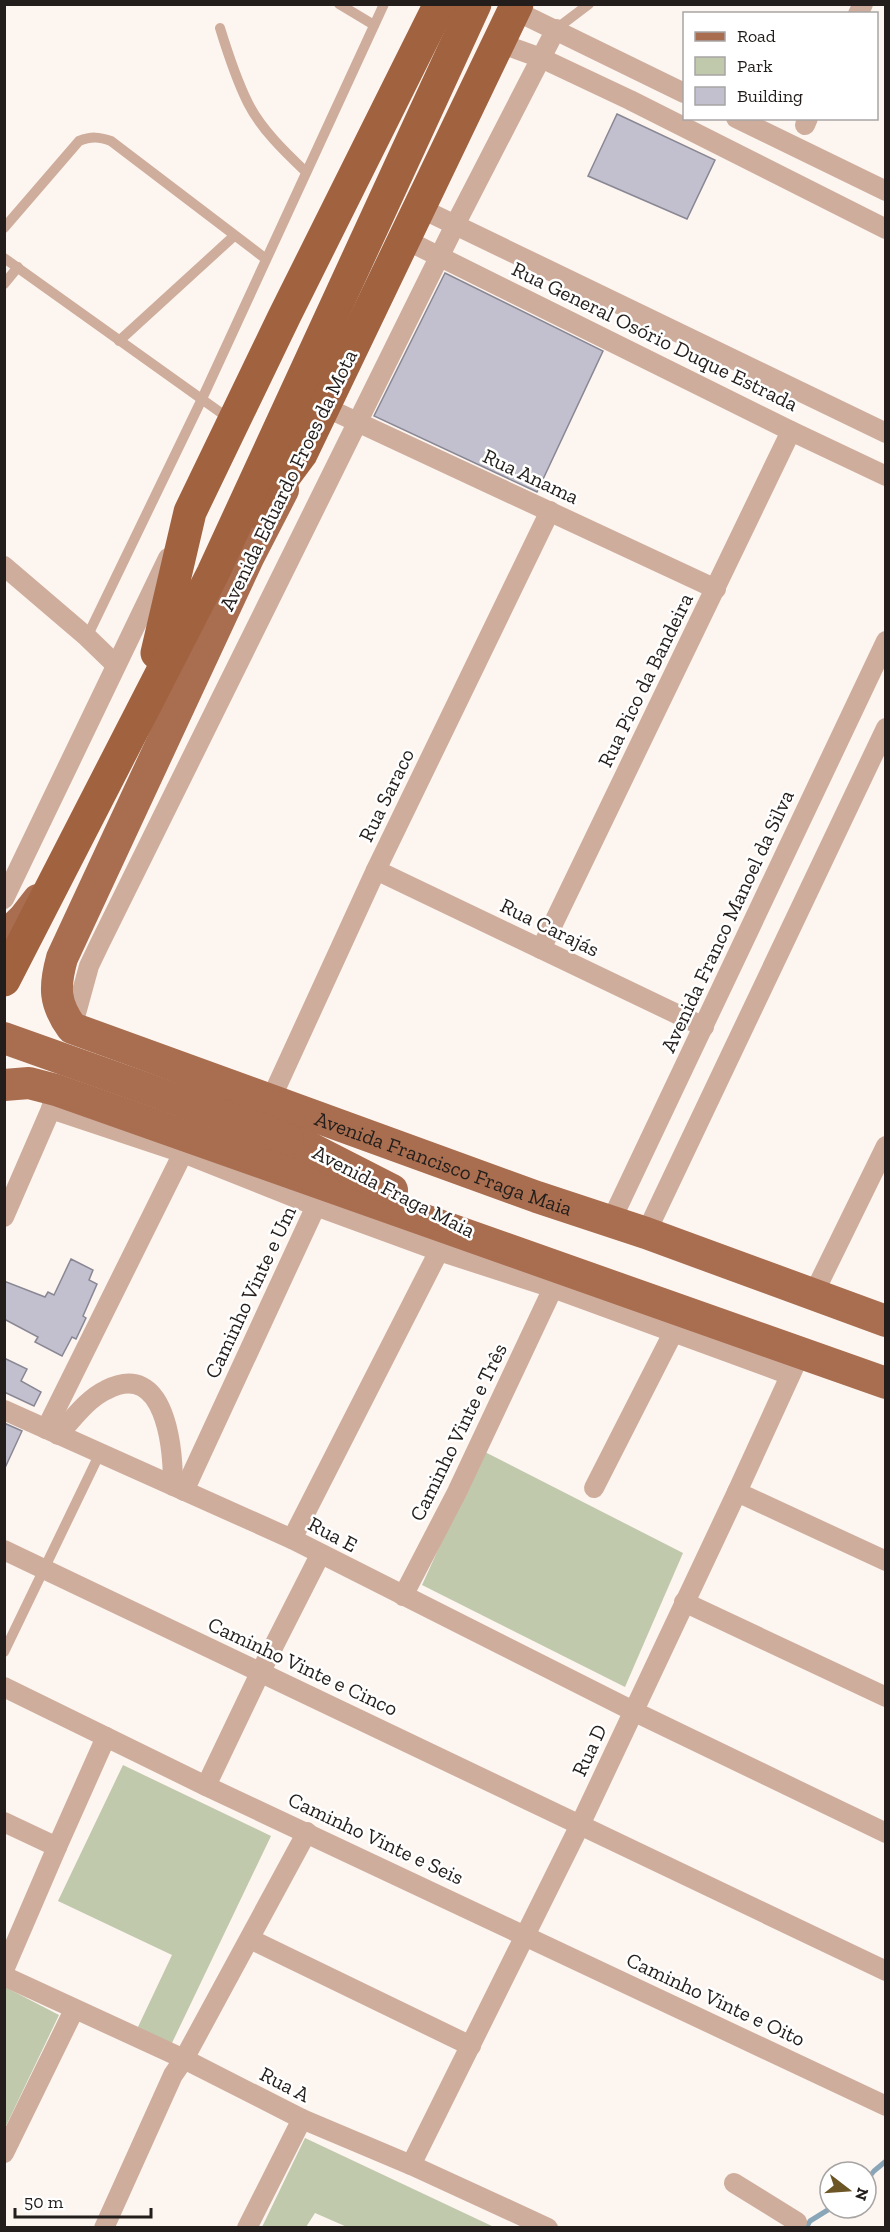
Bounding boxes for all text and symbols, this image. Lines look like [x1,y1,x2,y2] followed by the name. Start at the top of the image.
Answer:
[683,12,878,120] legend
[737,25,776,47] text: Road
[737,55,773,77] text: Park
[737,85,803,107] text: Building
[508,256,802,416] street label: Rua General Osório Duque Estrada
[214,345,362,615] street label: Avenida Eduardo Froes da Mota
[479,443,583,509] street label: Rua Anama
[592,589,698,771] street label: Rua Pico da Bandeira
[353,744,419,846] street label: Rua Saraco
[655,786,799,1056] street label: Avenida Franco Manoel da Silva
[496,892,604,963] street label: Rua Carajás
[312,1105,576,1220] street label: Avenida Francisco Fraga Maia
[309,1139,479,1243] street label: Avenida Fraga Maia
[199,1202,301,1382] street label: Caminho Vinte e Um
[404,1339,512,1525] street label: Caminho Vinte e Três
[304,1511,362,1557] street label: Rua E
[204,1611,402,1721] street label: Caminho Vinte e Cinco
[566,1720,612,1780] street label: Rua D
[284,1786,468,1890] street label: Caminho Vinte e Seis
[623,1947,809,2051] street label: Caminho Vinte e Oito
[256,2061,314,2107] street label: Rua A
[818,2160,878,2220] north arrow
[15,2181,152,2219] scale bar
[851,2186,873,2203] text: N
[24,2191,64,2213] text: 50 m

